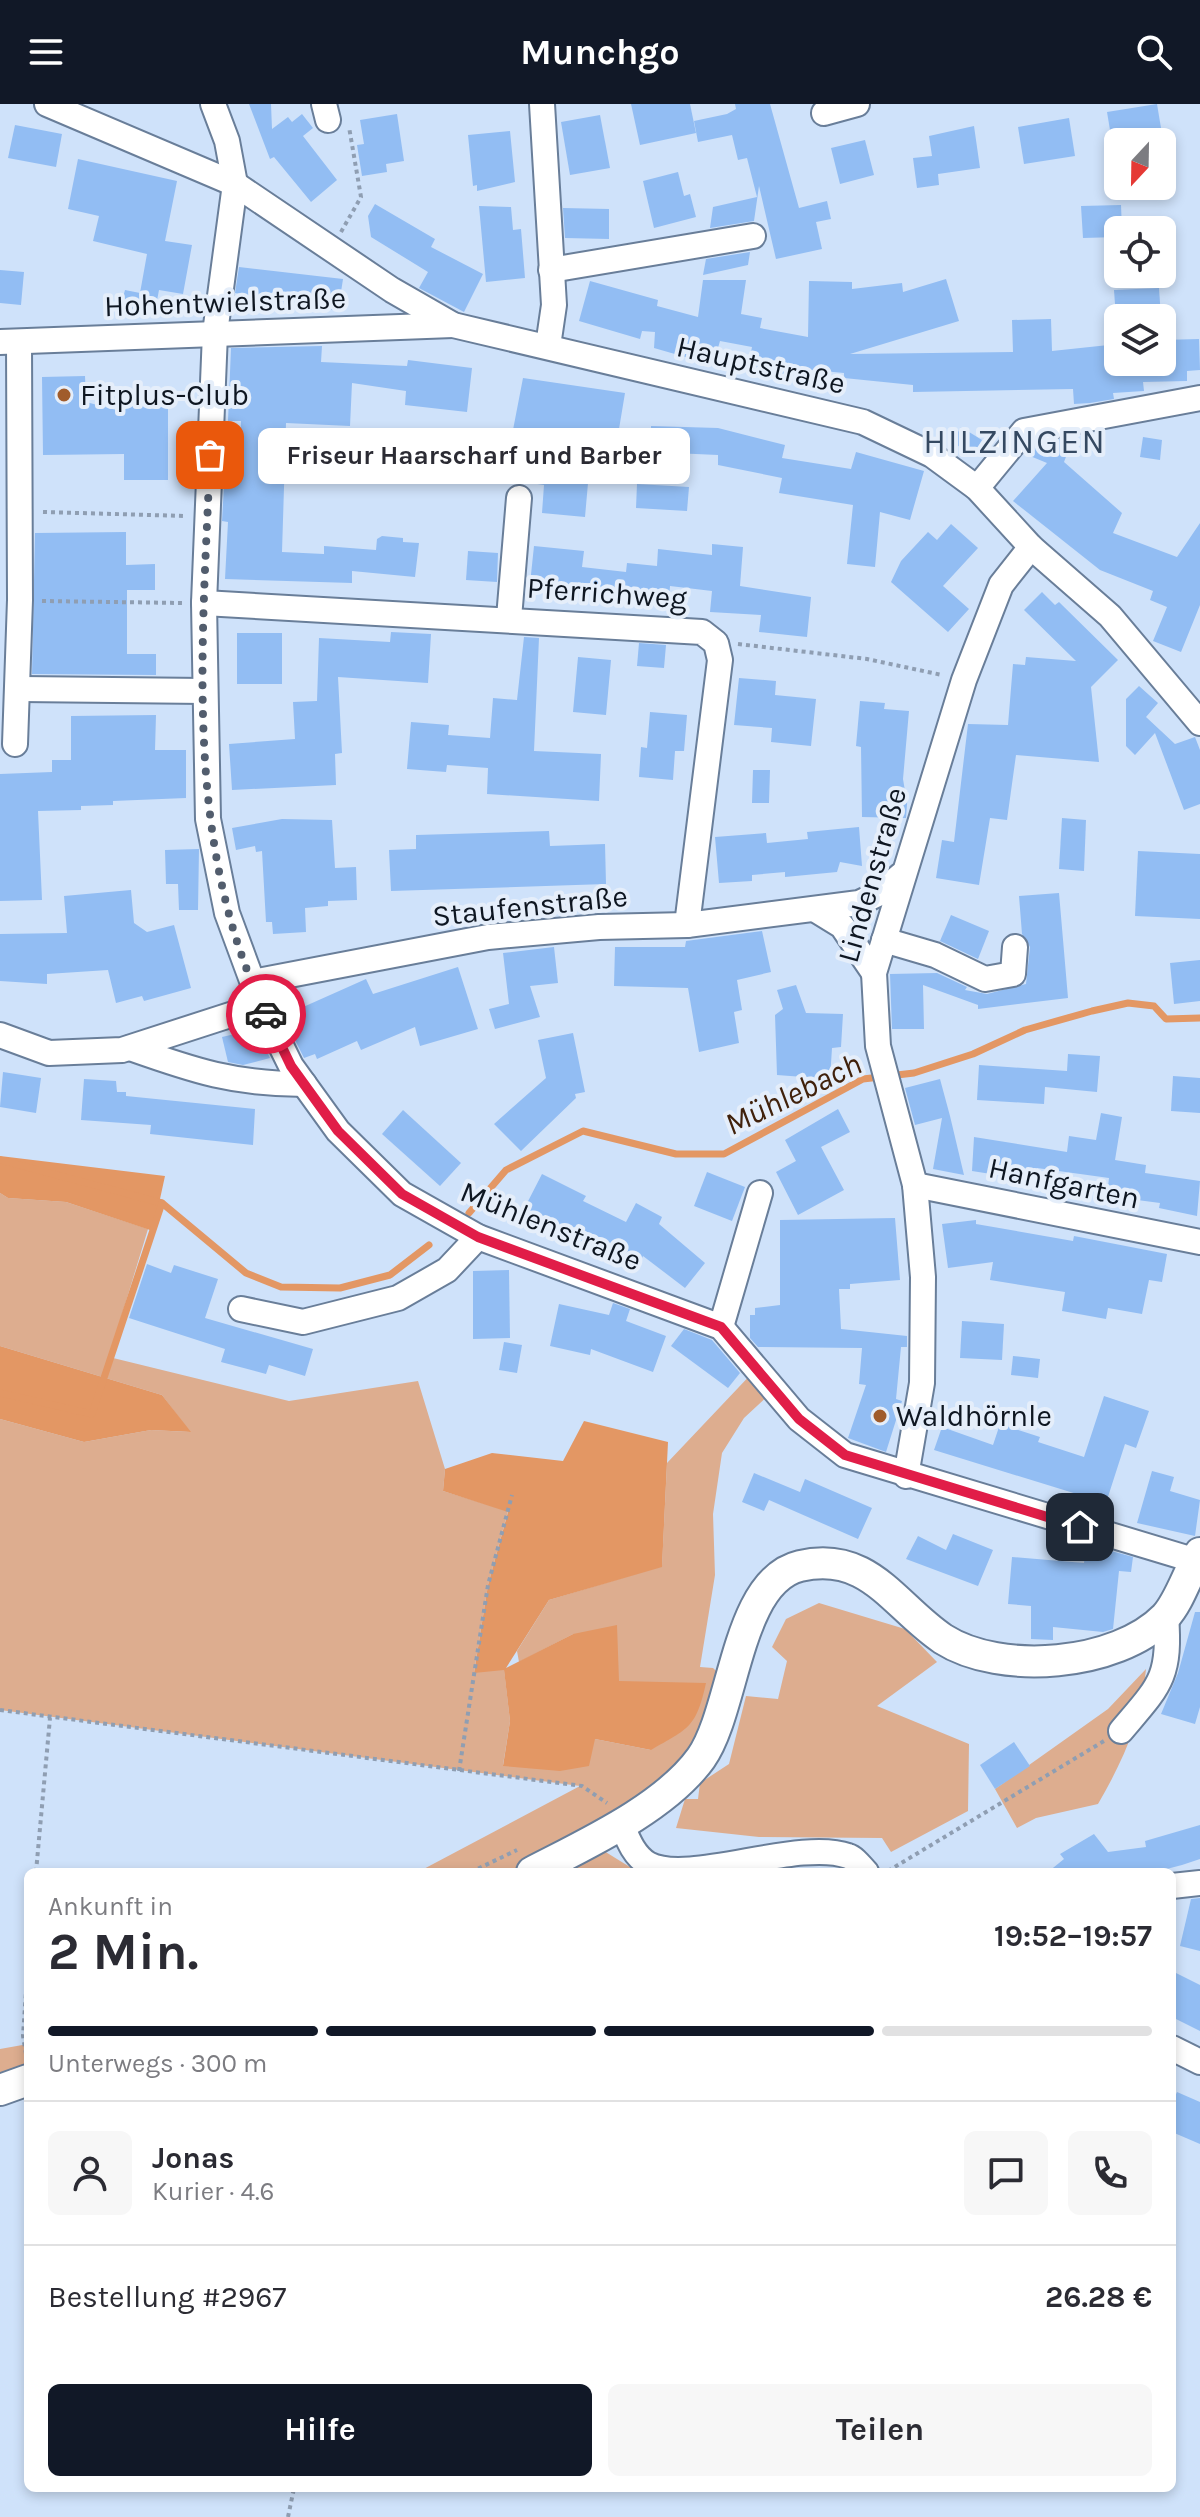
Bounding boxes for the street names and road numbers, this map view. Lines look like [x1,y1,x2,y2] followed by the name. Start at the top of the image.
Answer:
[103,280,347,324] street label: Hohentwielstraße
[673,328,849,402] street label: Hauptstraße
[526,569,688,617] street label: Pferrichweg
[830,783,914,967] street label: Lindenstraße
[431,878,629,934] street label: Staufenstraße
[985,1149,1143,1217] street label: Hanfgarten
[455,1173,647,1279] street label: Mühlenstraße

